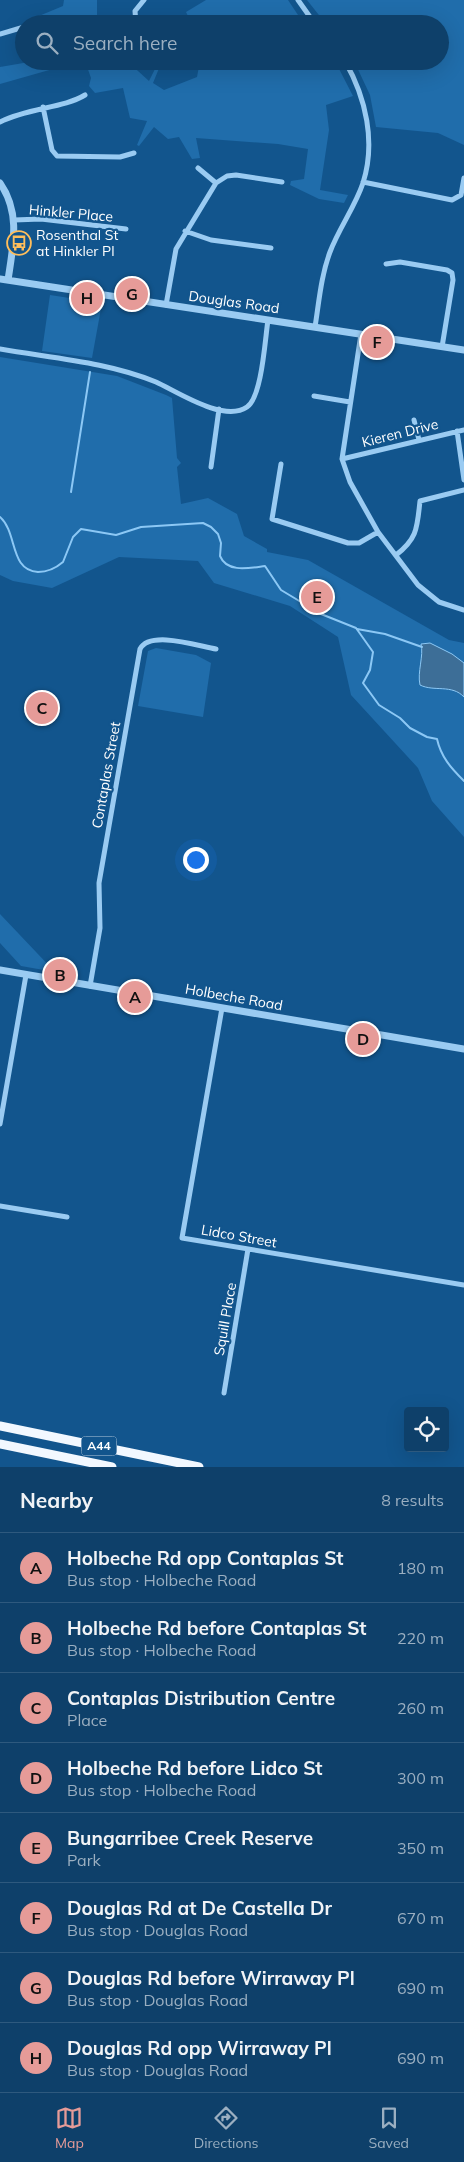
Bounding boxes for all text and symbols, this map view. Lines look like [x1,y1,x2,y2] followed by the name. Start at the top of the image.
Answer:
[15,15,449,70] search box
[33,29,61,57] icon: search
[73,31,177,55] text: Search here
[28,200,114,226] street label: Hinkler Place
[36,226,118,260] place label: Rosenthal St at Hinkler Pl
[6,230,32,256] bus stop icon: Rosenthal St at Hinkler Pl
[116,275,148,313] pin: G
[71,279,103,317] pin: H
[187,287,281,317] street label: Douglas Road
[361,323,393,361] pin: F
[360,415,440,451] street label: Kieren Drive
[301,578,333,616] pin: E
[26,689,58,727] pin: C
[88,720,124,830] street label: Contaplas Street
[183,847,209,873] your location
[44,956,76,994] pin: B
[119,978,151,1016] pin: A
[184,980,284,1014] street label: Holbeche Road
[347,1020,379,1058] pin: D
[200,1220,278,1252] street label: Lidco Street
[210,1281,240,1357] street label: Squill Place
[404,1407,449,1452] map controls
[404,1407,449,1452] button: locate
[82,1436,116,1455] road number: A44
[20,1487,93,1513] text: Nearby
[381,1490,444,1510] text: 8 results
[67,1546,344,1570] text: Holbeche Rd opp Contaplas St
[30,1558,42,1578] text: A
[397,1558,444,1578] text: 180 m
[67,1570,256,1590] text: Bus stop · Holbeche Road
[67,1616,367,1640] text: Holbeche Rd before Contaplas St
[30,1628,42,1648] text: B
[397,1628,444,1648] text: 220 m
[67,1640,256,1660] text: Bus stop · Holbeche Road
[67,1686,335,1710] text: Contaplas Distribution Centre
[31,1698,41,1718] text: C
[397,1698,444,1718] text: 260 m
[67,1710,107,1730] text: Place
[67,1756,323,1780] text: Holbeche Rd before Lidco St
[30,1768,42,1788] text: D
[397,1768,444,1788] text: 300 m
[67,1780,256,1800] text: Bus stop · Holbeche Road
[67,1826,313,1850] text: Bungarribee Creek Reserve
[31,1838,41,1858] text: E
[397,1838,444,1858] text: 350 m
[67,1850,101,1870] text: Park
[67,1896,332,1920] text: Douglas Rd at De Castella Dr
[31,1908,41,1928] text: F
[397,1908,444,1928] text: 670 m
[67,1920,248,1940] text: Bus stop · Douglas Road
[67,1966,355,1990] text: Douglas Rd before Wirraway Pl
[30,1978,42,1998] text: G
[397,1978,444,1998] text: 690 m
[67,1990,248,2010] text: Bus stop · Douglas Road
[67,2036,332,2060] text: Douglas Rd opp Wirraway Pl
[30,2048,42,2068] text: H
[397,2048,444,2068] text: 690 m
[67,2060,248,2080] text: Bus stop · Douglas Road
[55,2104,84,2152] tab: Map
[194,2104,259,2152] tab: Directions
[369,2104,409,2152] tab: Saved

